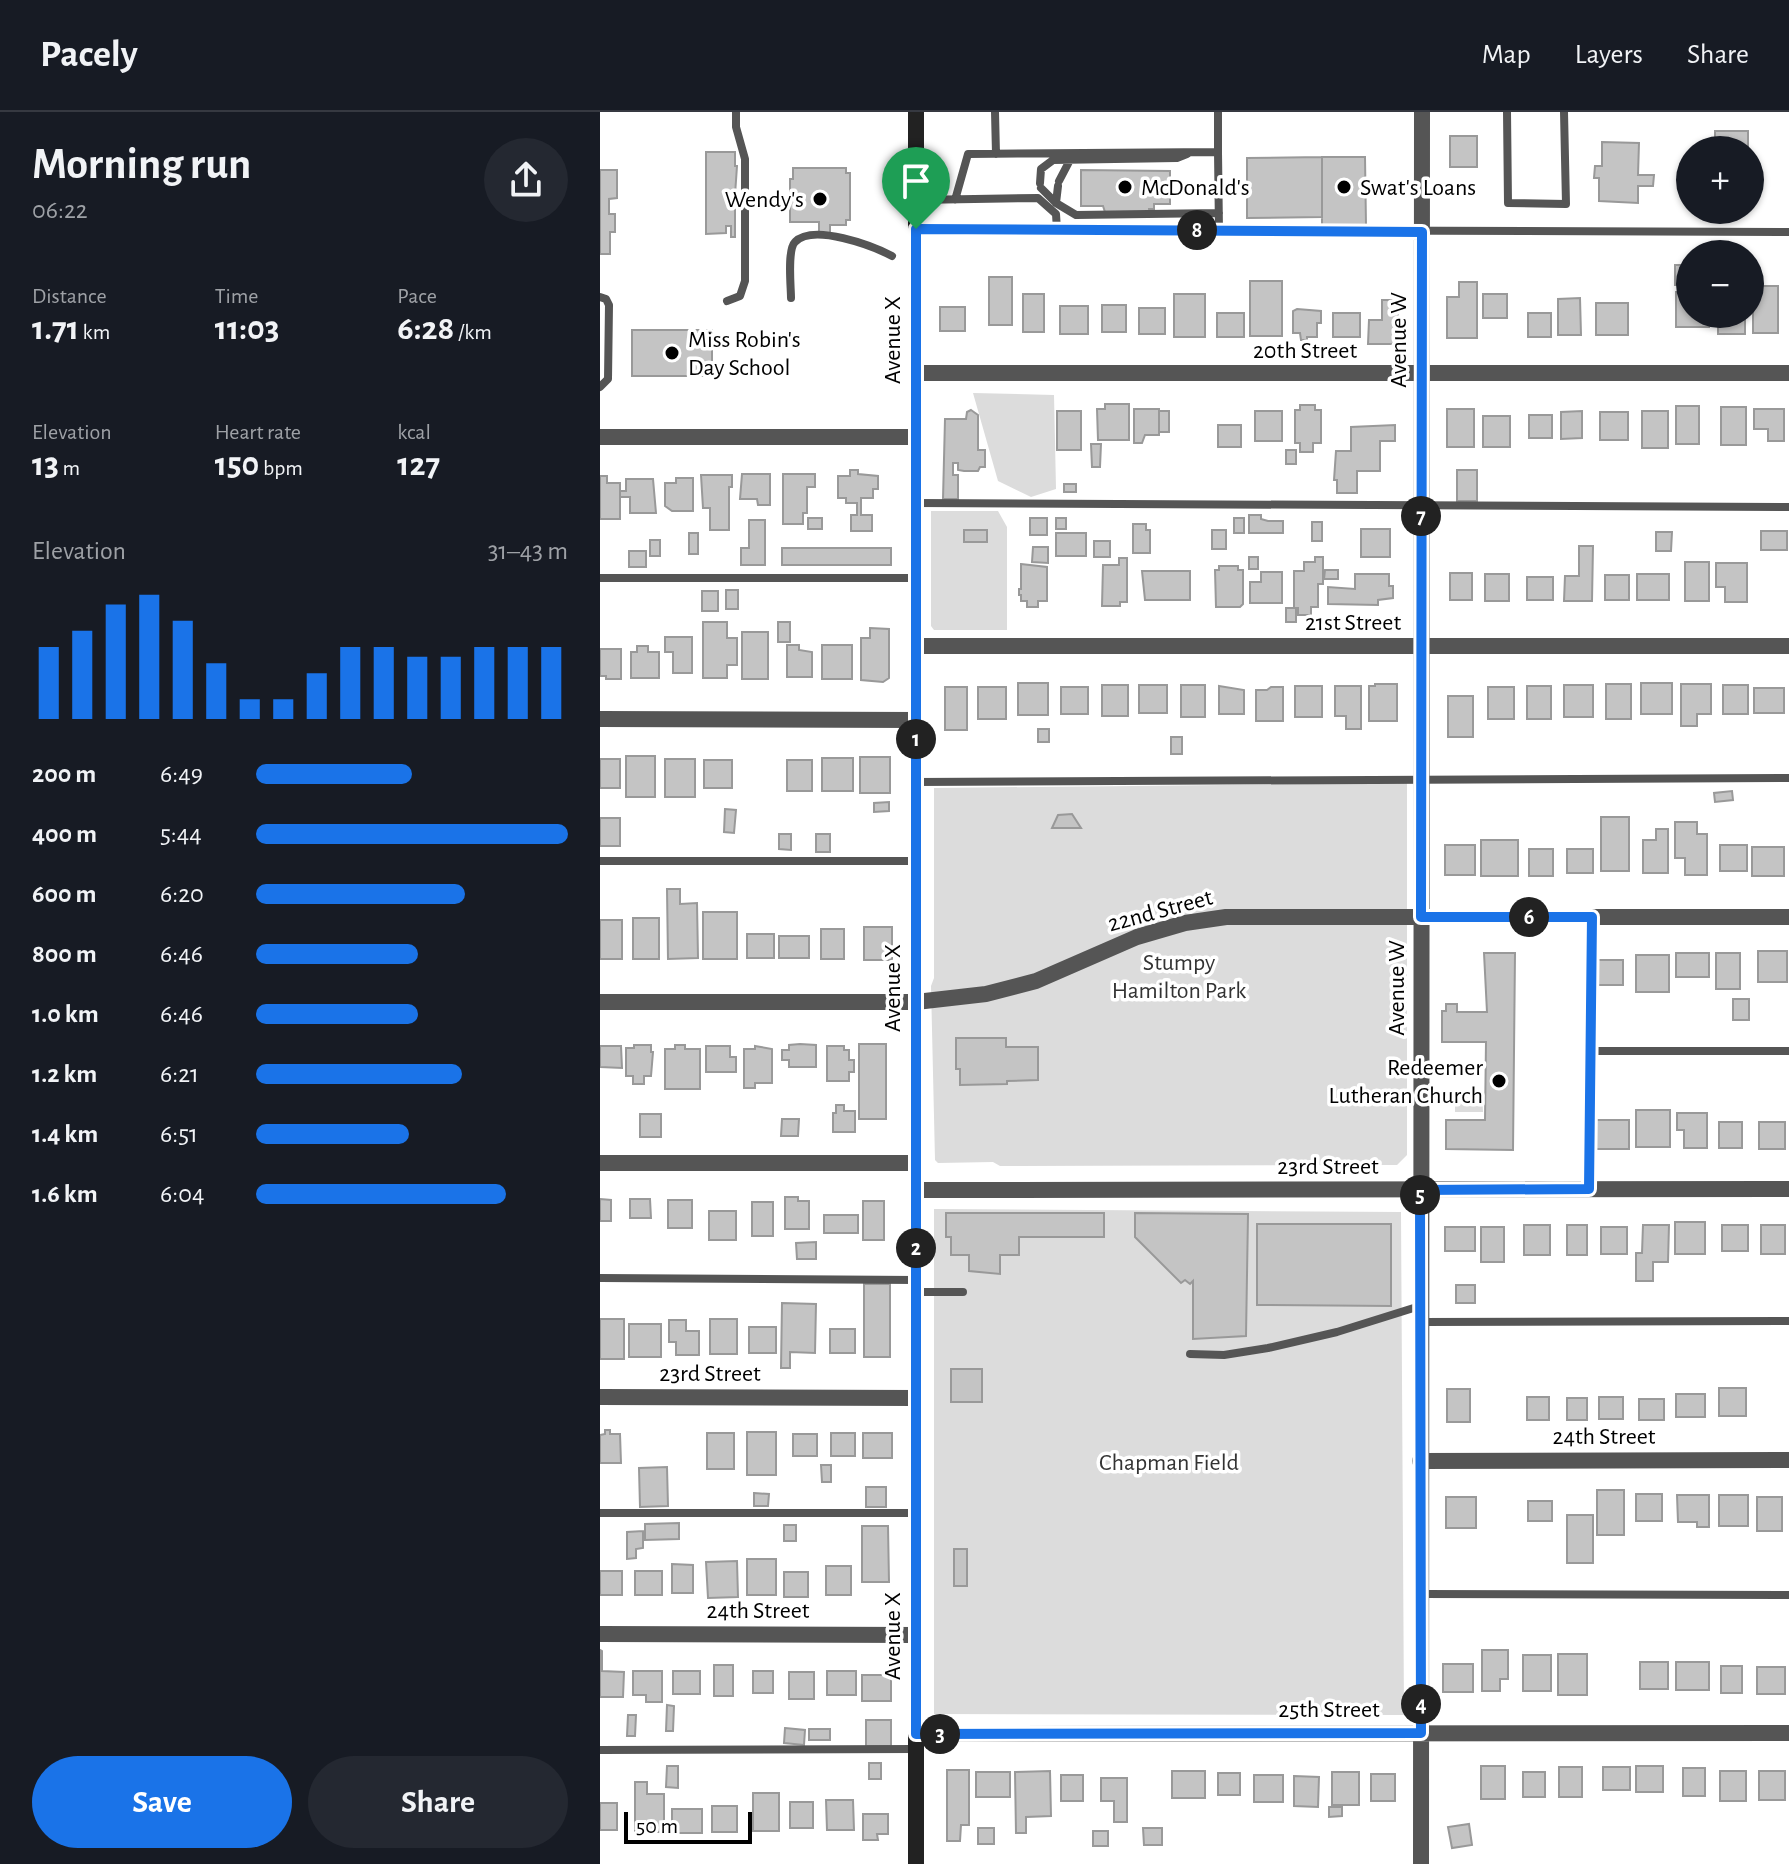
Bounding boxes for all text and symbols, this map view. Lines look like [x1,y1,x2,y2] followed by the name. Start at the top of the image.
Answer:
[40,36,138,74] text: Pacely
[1482,41,1531,69] text: Map
[1575,41,1643,69] text: Layers
[1687,41,1749,69] text: Share
[1676,136,1764,328] map controls
[1676,136,1764,224] button: +
[484,138,568,222] button: share
[32,143,251,187] text: Morning run
[882,147,950,229] pin
[894,159,938,203] icon: arrive
[1141,176,1250,200] place label: McDonald's
[1360,176,1476,200] place label: Swat's Loans
[1116,178,1134,196] marker: McDonald's
[1335,178,1353,196] marker: Swat's Loans
[725,188,804,212] place label: Wendy's
[811,190,829,208] marker: Wendy's
[32,197,88,223] text: 06:22
[1177,210,1217,250] pin: 8
[1192,219,1202,241] text: 8
[1676,240,1764,328] button: −
[32,285,107,307] text: Distance
[215,285,259,307] text: Time
[397,285,437,307] text: Pace
[1387,292,1411,388] street label: Avenue W
[881,296,905,384] street label: Avenue X
[32,312,79,346] text: 1.71
[215,312,279,346] text: 11:03
[397,312,454,346] text: 6:28
[79,321,110,343] text: km
[454,321,492,343] text: /km
[688,328,801,380] place label: Miss Robin's Day School
[1253,339,1357,363] street label: 20th Street
[663,344,681,362] marker: Miss Robin's Day School
[32,421,112,443] text: Elevation
[215,421,301,443] text: Heart rate
[397,421,431,443] text: kcal
[32,448,59,482] text: 13
[215,448,259,482] text: 150
[397,448,440,482] text: 127
[59,457,80,479] text: m
[259,457,303,479] text: bpm
[1401,496,1441,536] pin: 7
[1416,505,1426,527] text: 7
[32,538,126,564] text: Elevation
[488,538,568,564] text: 31–43 m
[1305,611,1401,635] street label: 21st Street
[896,719,936,759] pin: 1
[912,728,920,750] text: 1
[32,761,96,787] text: 200 m
[160,761,203,787] text: 6:49
[32,821,97,847] text: 400 m
[160,821,202,847] text: 5:44
[32,881,97,907] text: 600 m
[160,881,204,907] text: 6:20
[1105,885,1215,936] street label: 22nd Street
[1509,897,1549,937] pin: 6
[1524,906,1534,928] text: 6
[1385,940,1409,1036] street label: Avenue W
[32,941,97,967] text: 800 m
[160,941,203,967] text: 6:46
[881,944,905,1032] street label: Avenue X
[1112,951,1246,1003] park label: Stumpy Hamilton Park
[32,1001,99,1027] text: 1.0 km
[160,1001,203,1027] text: 6:46
[1328,1056,1483,1108] place label: Redeemer Lutheran Church
[32,1061,97,1087] text: 1.2 km
[160,1061,199,1087] text: 6:21
[1490,1072,1508,1090] marker: Redeemer Lutheran Church
[32,1121,98,1147] text: 1.4 km
[160,1121,198,1147] text: 6:51
[1277,1155,1379,1179] street label: 23rd Street
[1400,1175,1440,1215] pin: 5
[32,1181,98,1207] text: 1.6 km
[160,1181,204,1207] text: 6:04
[1415,1184,1425,1206] text: 5
[896,1228,936,1268] pin: 2
[911,1237,921,1259] text: 2
[659,1362,761,1386] street label: 23rd Street
[1552,1425,1656,1449] street label: 24th Street
[1099,1451,1239,1475] park label: Chapman Field
[881,1592,905,1680] street label: Avenue X
[706,1599,810,1623] street label: 24th Street
[1401,1684,1441,1724] pin: 4
[1415,1693,1427,1715] text: 4
[1278,1698,1380,1722] street label: 25th Street
[920,1714,960,1754] pin: 3
[935,1723,945,1745] text: 3
[32,1756,292,1848] button: Save
[308,1756,568,1848] button: Share
[624,1808,752,1844] scale bar
[636,1815,678,1837] text: 50 m

